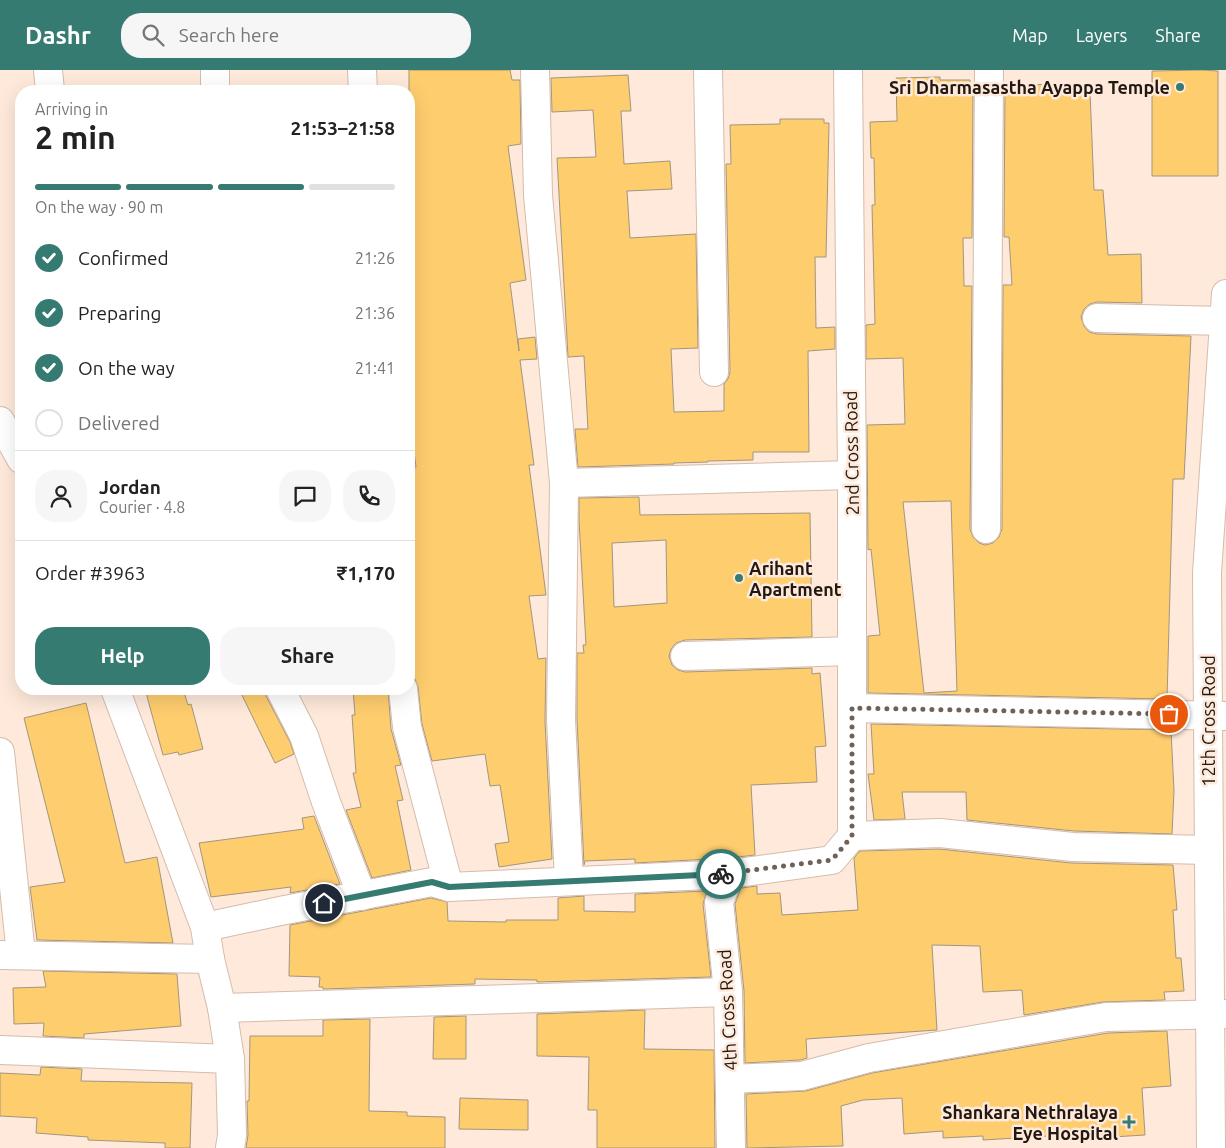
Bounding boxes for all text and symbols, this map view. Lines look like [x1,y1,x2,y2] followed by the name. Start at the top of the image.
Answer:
[121,13,471,58] search box
[139,21,167,49] icon: search
[25,22,91,49] text: Dashr
[179,24,279,46] text: Search here
[1012,25,1048,45] text: Map
[1076,25,1127,45] text: Layers
[1155,25,1201,45] text: Share
[889,77,1170,97] place label: Sri Dharmasastha Ayappa Temple
[1174,81,1186,93] marker: Sri Dharmasastha Ayappa Temple
[35,100,108,118] text: Arriving in
[290,117,395,139] text: 21:53–21:58
[35,119,116,155] text: 2 min
[35,198,163,216] text: On the way · 90 m
[35,244,63,272] icon: check
[78,247,169,269] text: Confirmed
[355,249,395,267] text: 21:26
[35,299,63,327] icon: check
[78,302,162,324] text: Preparing
[355,304,395,322] text: 21:36
[35,354,63,382] icon: check
[78,357,175,379] text: On the way
[355,359,395,377] text: 21:41
[840,390,862,516] street label: 2nd Cross Road
[78,412,160,434] text: Delivered
[35,470,87,522] button: person
[279,470,331,522] button: chat
[343,470,395,522] button: phone
[99,476,161,498] text: Jordan
[99,498,185,516] text: Courier · 4.8
[749,558,842,599] place label: Arihant Apartment
[35,562,145,584] text: Order #3963
[337,562,395,584] text: ₹1,170
[733,572,745,584] marker: Arihant Apartment
[35,627,210,685] button: Help
[220,627,395,685] button: Share
[1198,655,1218,787] street label: 12th Cross Road
[1148,693,1190,735] pin
[1155,700,1183,728] icon: bag
[696,849,746,899] courier
[707,860,735,888] icon: bike
[303,882,345,924] pin
[310,889,338,917] icon: home
[714,949,740,1071] street label: 4th Cross Road
[942,1102,1119,1143] place label: Shankara Nethralaya Eye Hospital
[1122,1115,1136,1129] marker: Shankara Nethralaya Eye Hospital

